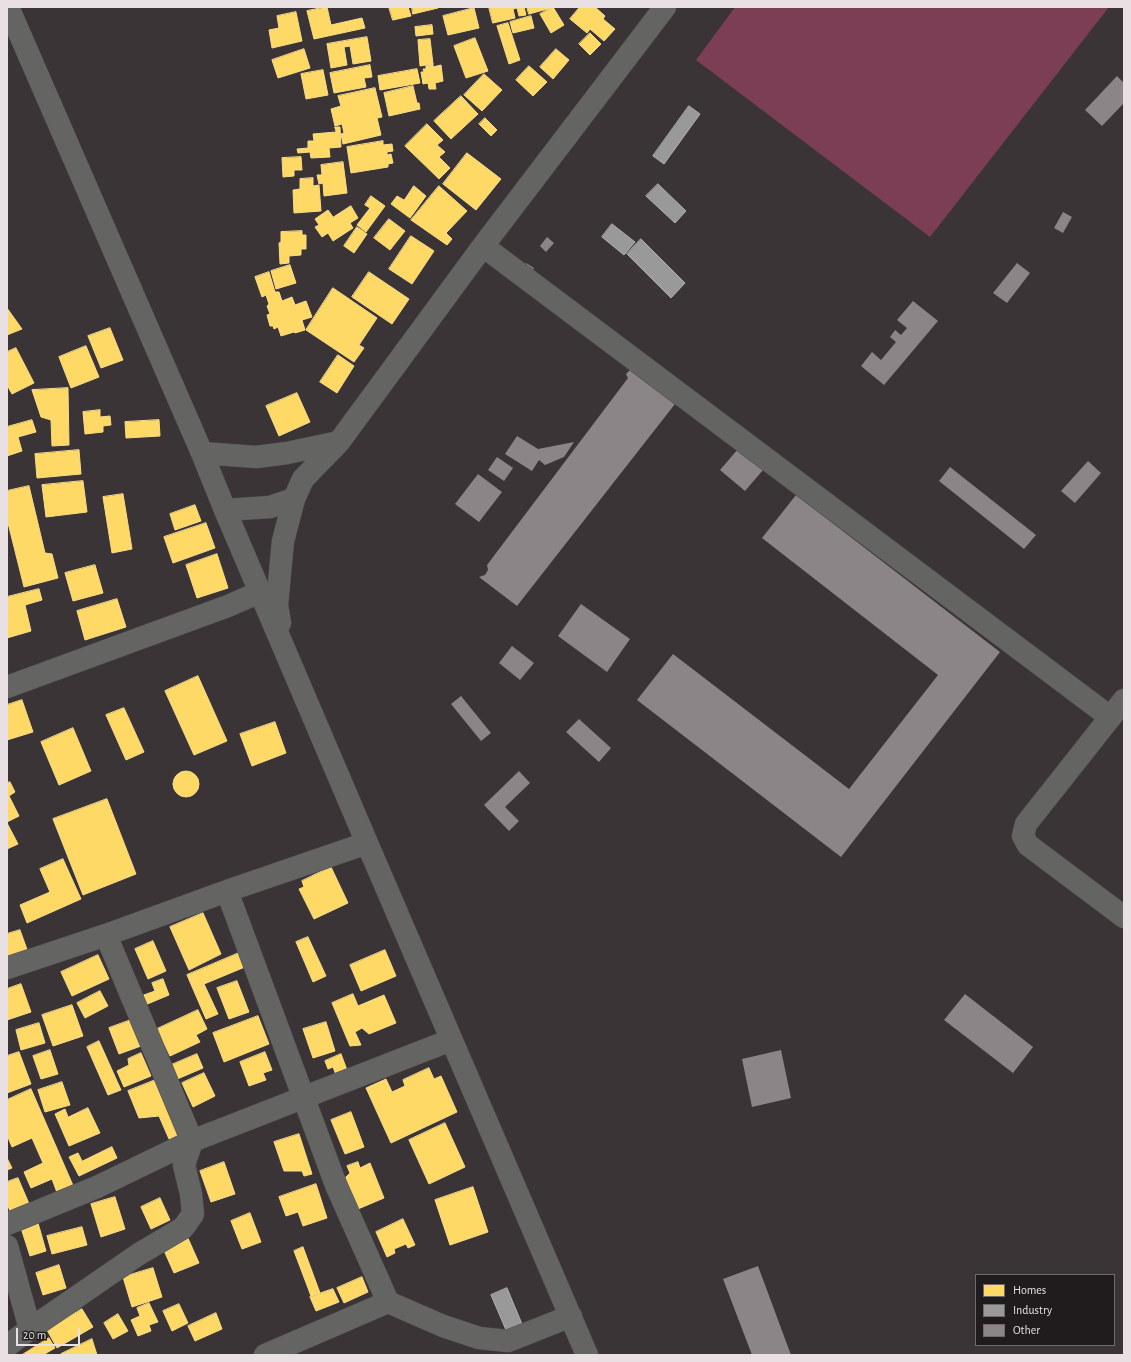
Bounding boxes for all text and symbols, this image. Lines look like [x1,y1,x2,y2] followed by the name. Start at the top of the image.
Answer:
[975,1274,1115,1346] legend
[1013,1284,1046,1296] text: Homes
[1013,1304,1052,1316] text: Industry
[18,1320,82,1346] scale bar
[1013,1324,1040,1336] text: Other
[23,1329,46,1341] text: 20 m

